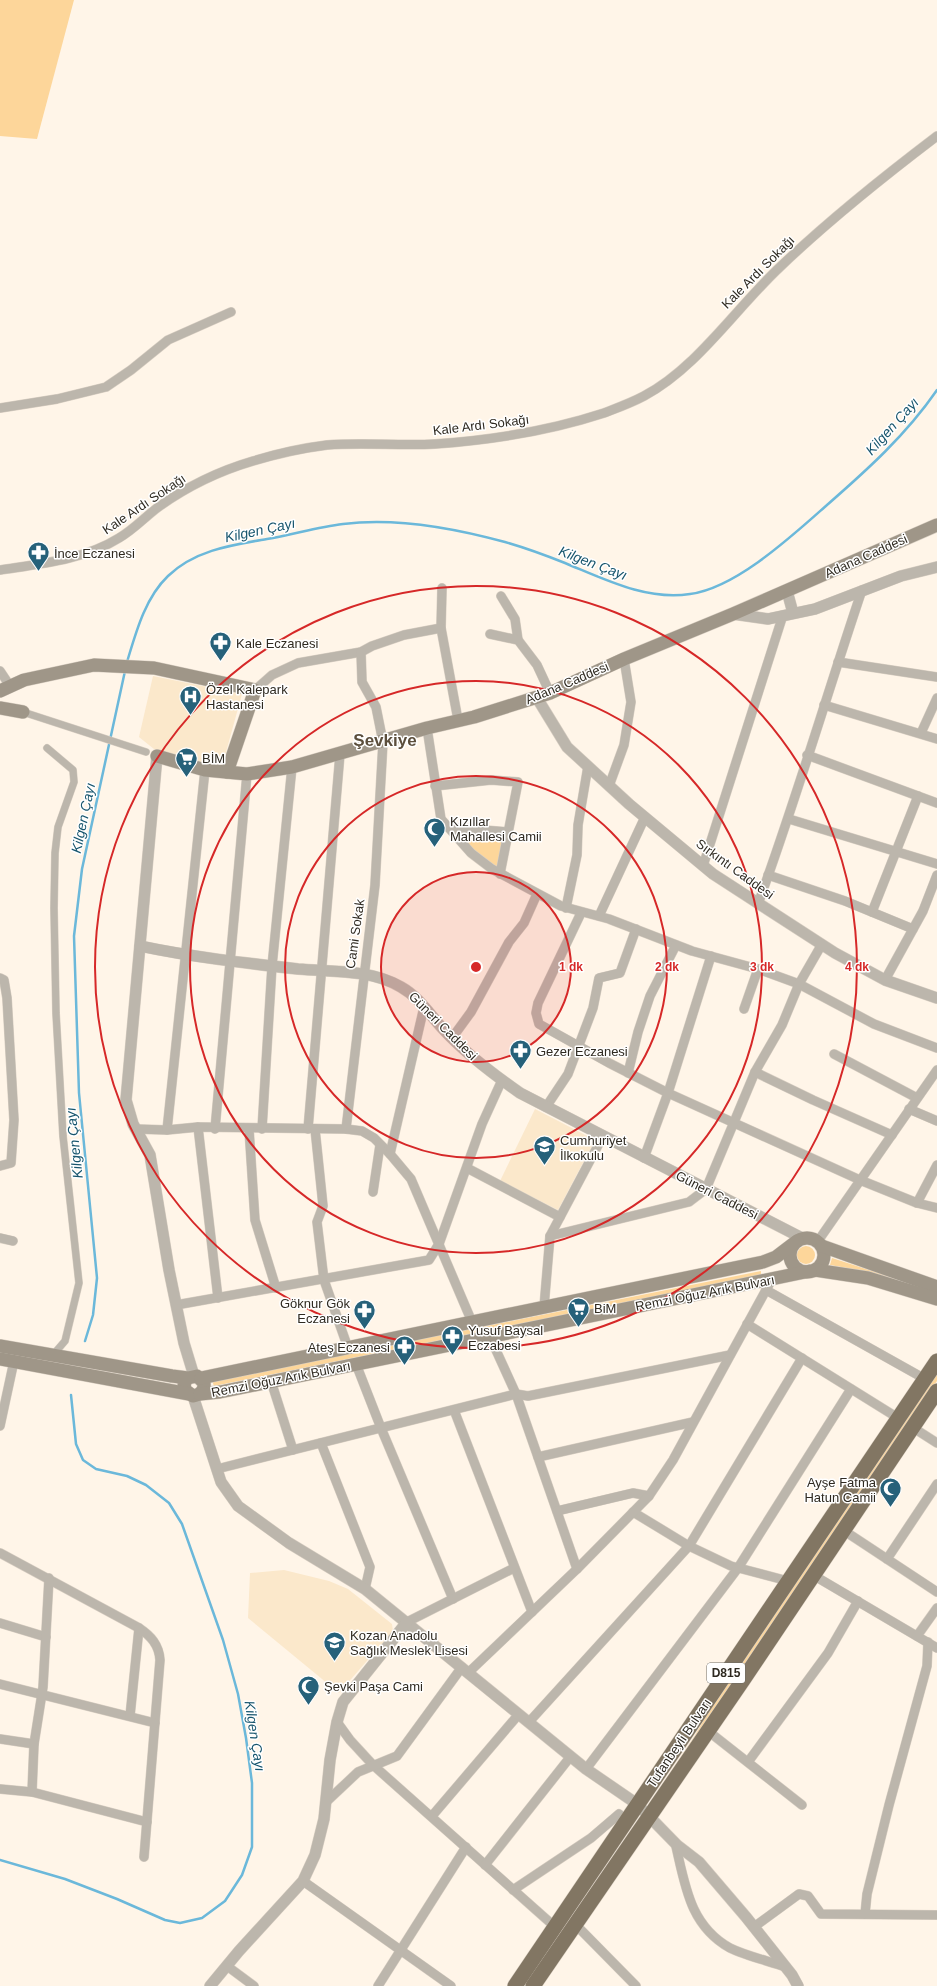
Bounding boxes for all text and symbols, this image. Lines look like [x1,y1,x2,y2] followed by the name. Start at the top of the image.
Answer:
[718,232,798,312] street label: Kale Ardı Sokağı
[862,394,922,458] water label: Kilgen Çayı
[432,412,530,438] street label: Kale Ardı Sokağı
[100,471,188,537] street label: Kale Ardı Sokağı
[223,515,297,545] water label: Kilgen Çayı
[822,531,910,581] street label: Adana Caddesi
[25,540,51,573] pharmacy icon: İnce Eczanesi
[557,543,629,583] water label: Kilgen Çayı
[54,546,135,561] place label: İnce Eczanesi
[208,630,234,663] pharmacy icon: Kale Eczanesi
[236,636,318,651] place label: Kale Eczanesi
[523,659,611,707] street label: Adana Caddesi
[206,682,288,712] place label: Özel Kalepark Hastanesi
[177,683,203,716] hospital icon: Özel Kalepark Hastanesi
[353,731,417,750] district label: Şevkiye
[174,745,200,778] supermarket icon: BİM
[202,751,225,766] place label: BİM
[68,781,98,855] water label: Kilgen Çayı
[450,814,542,844] place label: Kızıllar Mahallesi Camii
[422,815,448,848] mosque icon: Kızıllar Mahallesi Camii
[693,836,777,902] street label: Sırkıntı Caddesi
[343,898,367,970] street label: Cami Sokak
[469,960,483,974] centre of rings
[559,960,583,974] text: 1 dk
[655,960,679,974] text: 2 dk
[750,960,774,974] text: 3 dk
[845,960,869,974] text: 4 dk
[406,989,480,1063] street label: Güneri Caddesi
[508,1038,534,1071] pharmacy icon: Gezer Eczanesi
[536,1044,628,1059] place label: Gezer Eczanesi
[62,1106,86,1179] water label: Kilgen Çayı
[560,1133,627,1163] place label: Cumhuriyet İlkokulu
[531,1134,557,1167] school or university icon: Cumhuriyet İlkokulu
[673,1168,761,1222] street label: Güneri Caddesi
[634,1272,776,1314] street label: Remzi Oğuz Arık Bulvarı
[565,1295,591,1328] supermarket icon: BiM
[280,1296,350,1326] place label: Göknur Gök Eczanesi
[352,1297,378,1330] pharmacy icon: Göknur Gök Eczanesi
[594,1301,616,1316] place label: BiM
[468,1323,543,1353] place label: Yusuf Baysal Eczabesi
[439,1324,465,1357] pharmacy icon: Yusuf Baysal Eczabesi
[392,1334,418,1367] pharmacy icon: Ateş Eczanesi
[308,1340,390,1355] place label: Ateş Eczanesi
[210,1358,352,1400] street label: Remzi Oğuz Arık Bulvarı
[804,1475,877,1505] place label: Ayşe Fatma Hatun Camii
[878,1476,904,1509] mosque icon: Ayşe Fatma Hatun Camii
[350,1628,468,1658] place label: Kozan Anadolu Sağlık Meslek Lisesi
[321,1629,347,1662] school or university icon: Kozan Anadolu Sağlık Meslek Lisesi
[707,1663,745,1683] road number: D815
[295,1673,321,1706] mosque icon: Şevki Paşa Cami
[324,1679,423,1694] place label: Şevki Paşa Cami
[644,1696,714,1790] street label: Tufanbeyli Bulvarı
[241,1699,269,1773] water label: Kilgen Çayı

